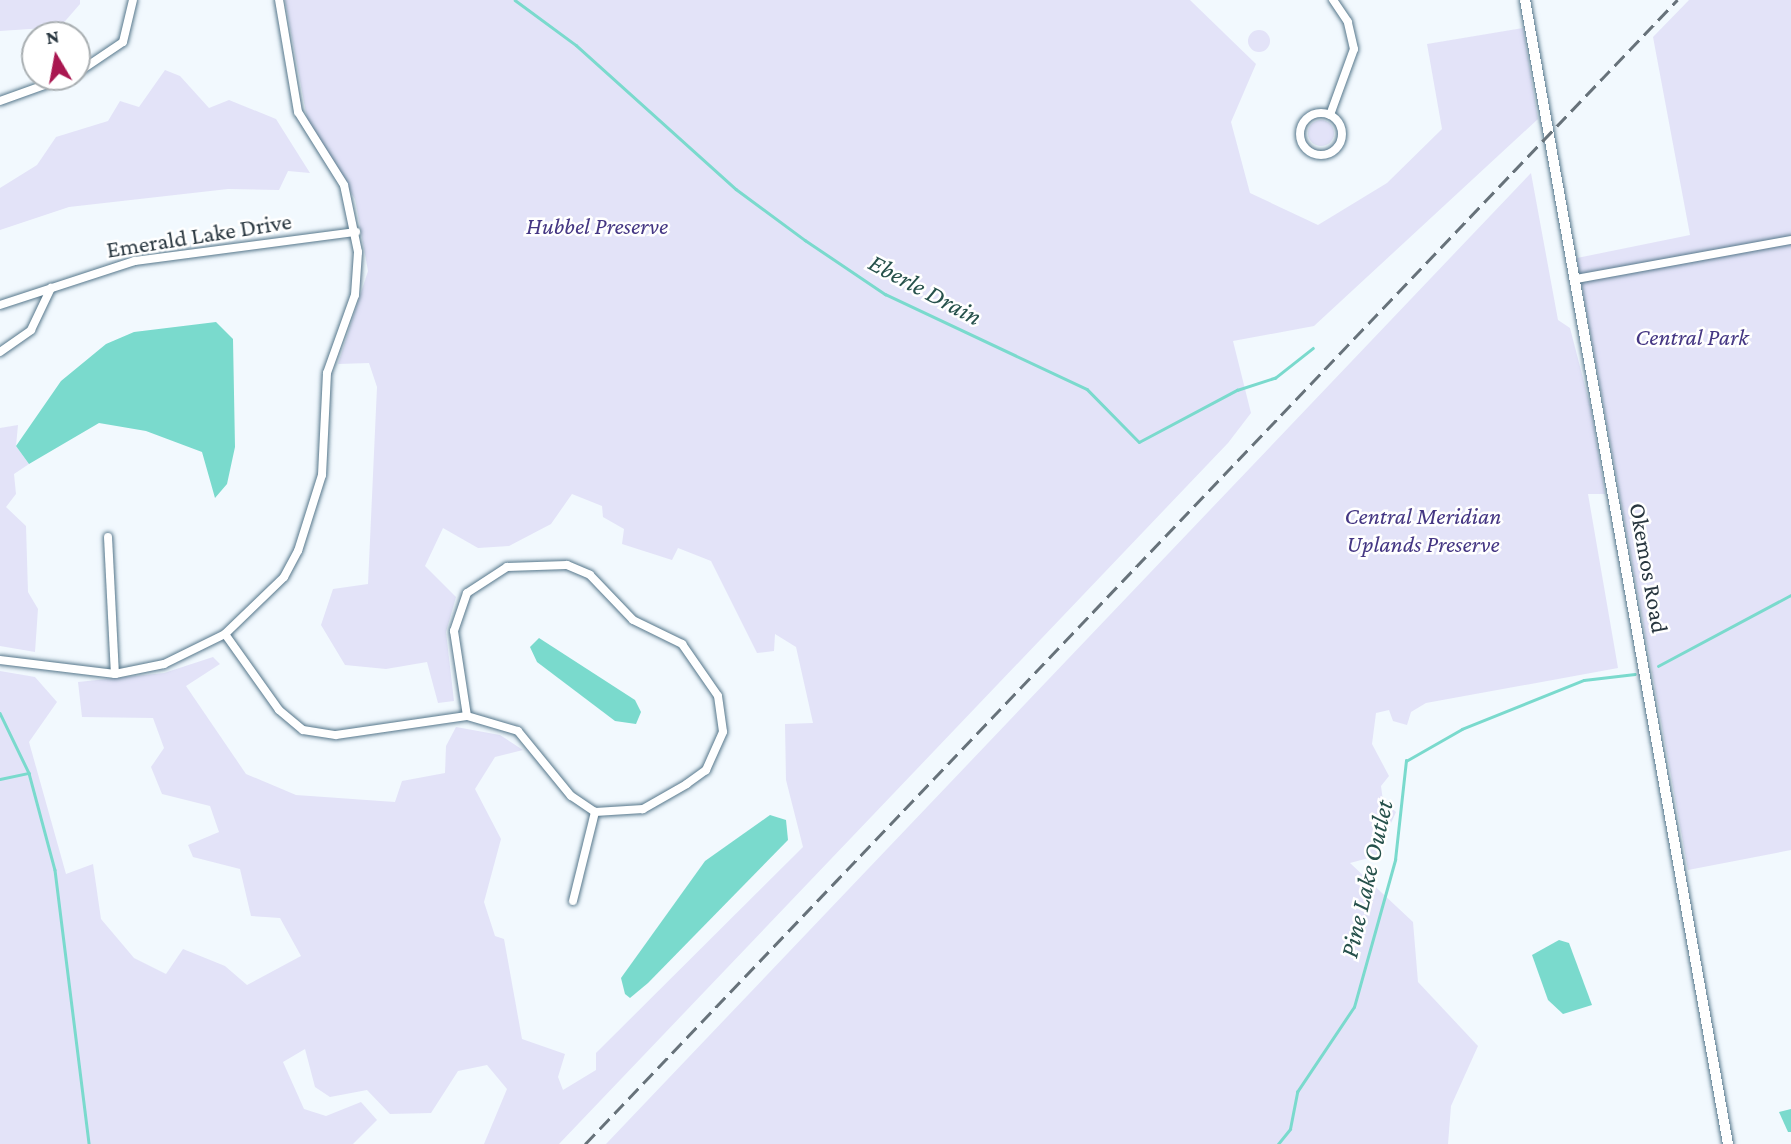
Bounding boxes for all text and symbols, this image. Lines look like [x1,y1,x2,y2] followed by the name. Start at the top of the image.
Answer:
[21,21,91,91] north arrow
[44,25,61,48] text: N
[104,206,294,264] street label: Emerald Lake Drive
[526,212,668,240] park label: Hubbel Preserve
[863,247,987,333] water label: Eberle Drain
[1635,323,1749,351] park label: Central Park
[1623,501,1675,635] street label: Okemos Road
[1345,502,1501,558] park label: Central Meridian Uplands Preserve
[1334,797,1400,961] water label: Pine Lake Outlet

